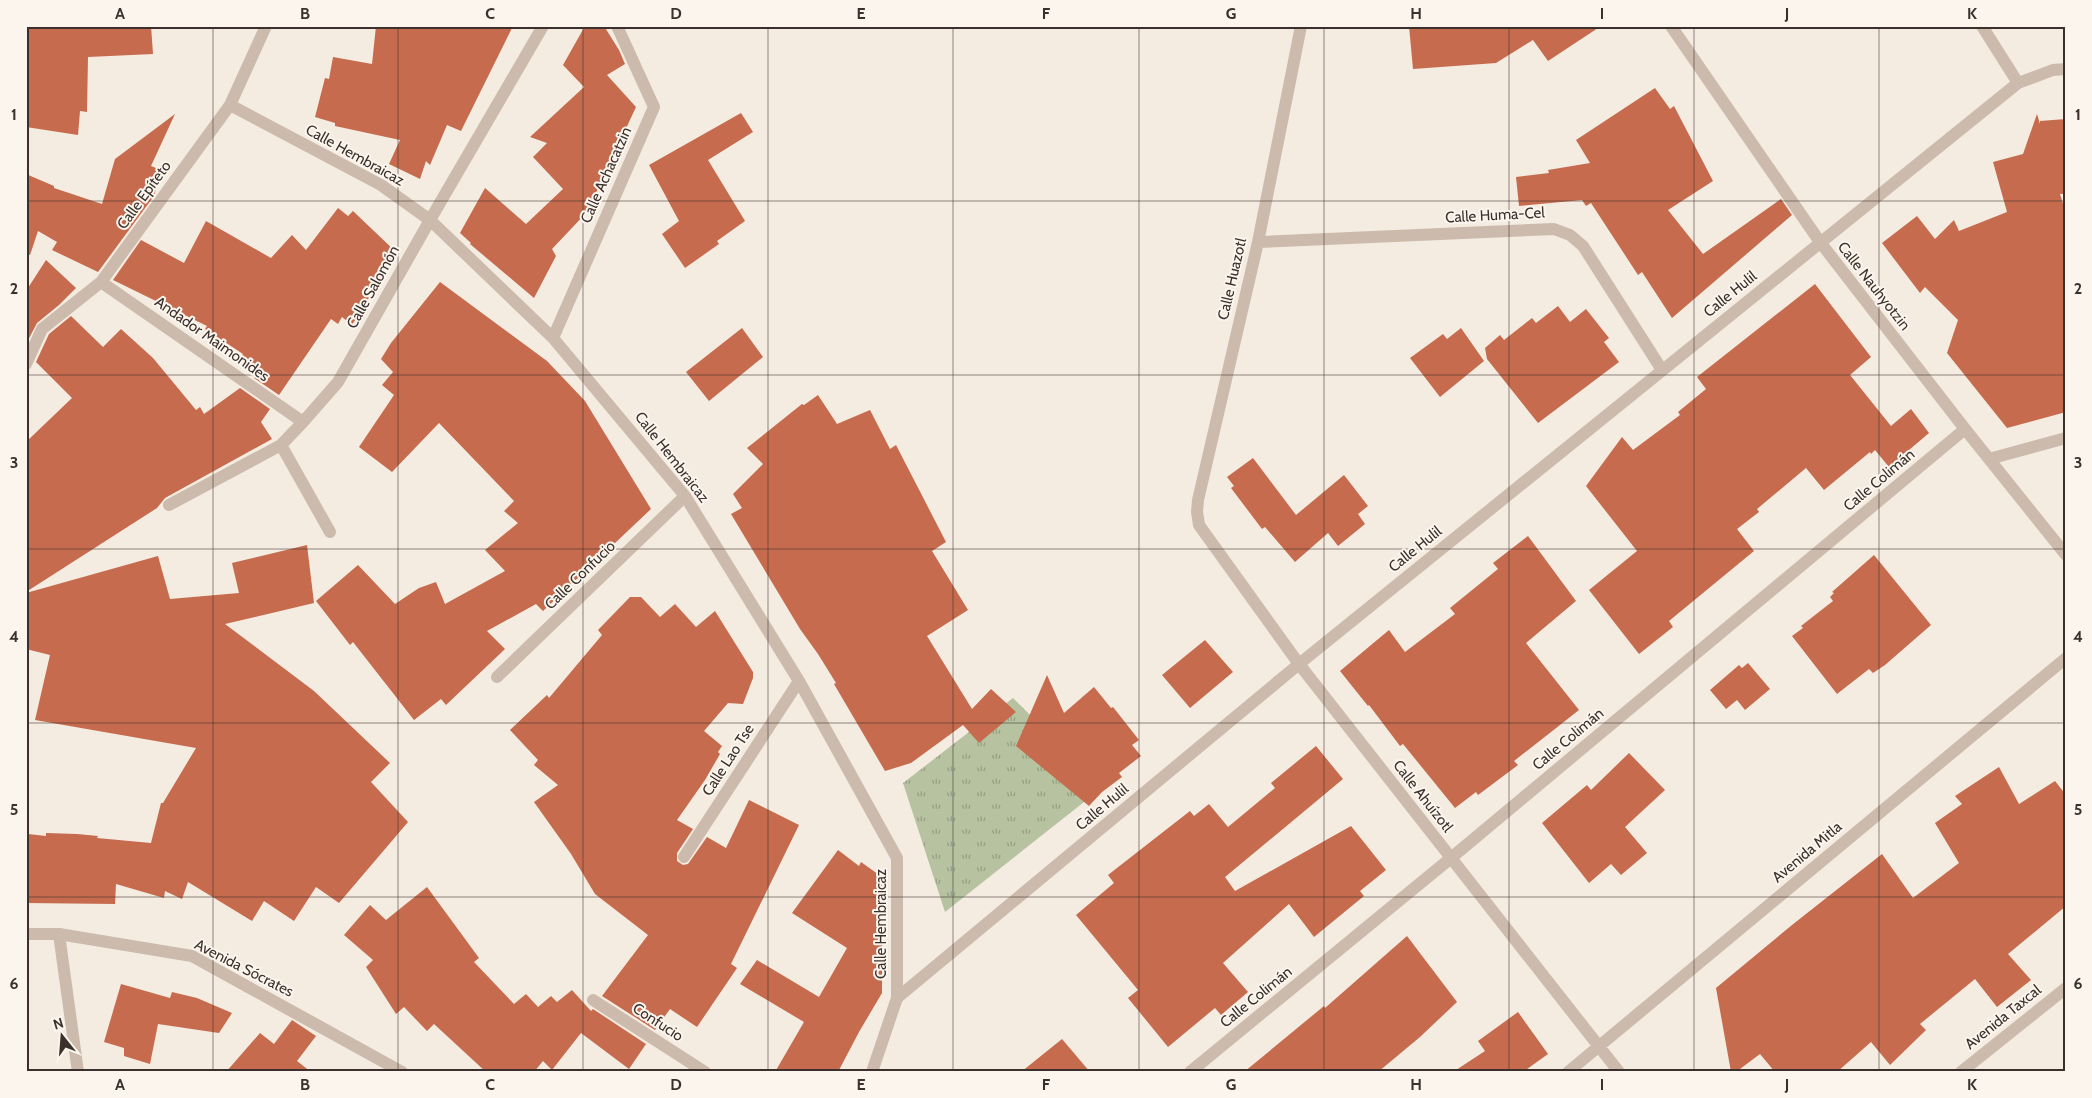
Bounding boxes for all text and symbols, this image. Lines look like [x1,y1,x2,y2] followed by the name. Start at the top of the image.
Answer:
[115,4,125,23] text: A
[300,4,310,23] text: B
[485,4,495,23] text: C
[670,4,682,23] text: D
[856,4,866,23] text: E
[1042,4,1051,23] text: F
[1226,4,1236,23] text: G
[1410,4,1422,23] text: H
[1600,4,1604,23] text: I
[1784,4,1789,23] text: J
[1967,4,1977,23] text: K
[11,105,17,124] text: 1
[2075,105,2081,124] text: 1
[302,120,408,190] street label: Calle Hembraicaz
[577,124,635,226] street label: Calle Achacatzin
[113,157,175,233] street label: Calle Epíteto
[1445,203,1546,227] street label: Calle Huma-Cel
[1214,236,1250,322] street label: Calle Huazotl
[1834,238,1914,334] street label: Calle Nauhyotzin
[343,242,403,332] street label: Calle Salomón
[1700,267,1761,321] street label: Calle Hulil
[10,279,18,298] text: 2
[2074,279,2082,298] text: 2
[151,293,273,385] street label: Andador Maimonides
[631,408,713,506] street label: Calle Hembraicaz
[1840,445,1918,515] street label: Calle Colimán
[10,453,18,472] text: 3
[2074,453,2082,472] text: 3
[1385,522,1446,576] street label: Calle Hulil
[541,537,619,613] street label: Calle Confucio
[9,627,19,646] text: 4
[2073,627,2083,646] text: 4
[1529,704,1607,774] street label: Calle Colimán
[698,721,758,799] street label: Calle Lao Tse
[1389,756,1457,836] street label: Calle Ahuízotl
[1072,780,1132,834] street label: Calle Hulil
[10,800,18,819] text: 5
[2074,800,2082,819] text: 5
[1769,817,1846,886] street label: Avenida Mitla
[872,869,890,979] street label: Calle Hembraicaz
[192,935,296,1001] street label: Avenida Sócrates
[1216,963,1296,1031] street label: Calle Colimán
[10,974,19,993] text: 6
[2074,974,2083,993] text: 6
[1961,981,2045,1053] street label: Avenida Taxcal
[629,999,687,1045] street label: Confucio
[38,1010,88,1060] north arrow
[51,1014,66,1034] text: N
[115,1075,125,1094] text: A
[300,1075,310,1094] text: B
[485,1075,495,1094] text: C
[670,1075,682,1094] text: D
[856,1075,866,1094] text: E
[1042,1075,1051,1094] text: F
[1226,1075,1236,1094] text: G
[1410,1075,1422,1094] text: H
[1600,1075,1604,1094] text: I
[1784,1075,1789,1094] text: J
[1967,1075,1977,1094] text: K

